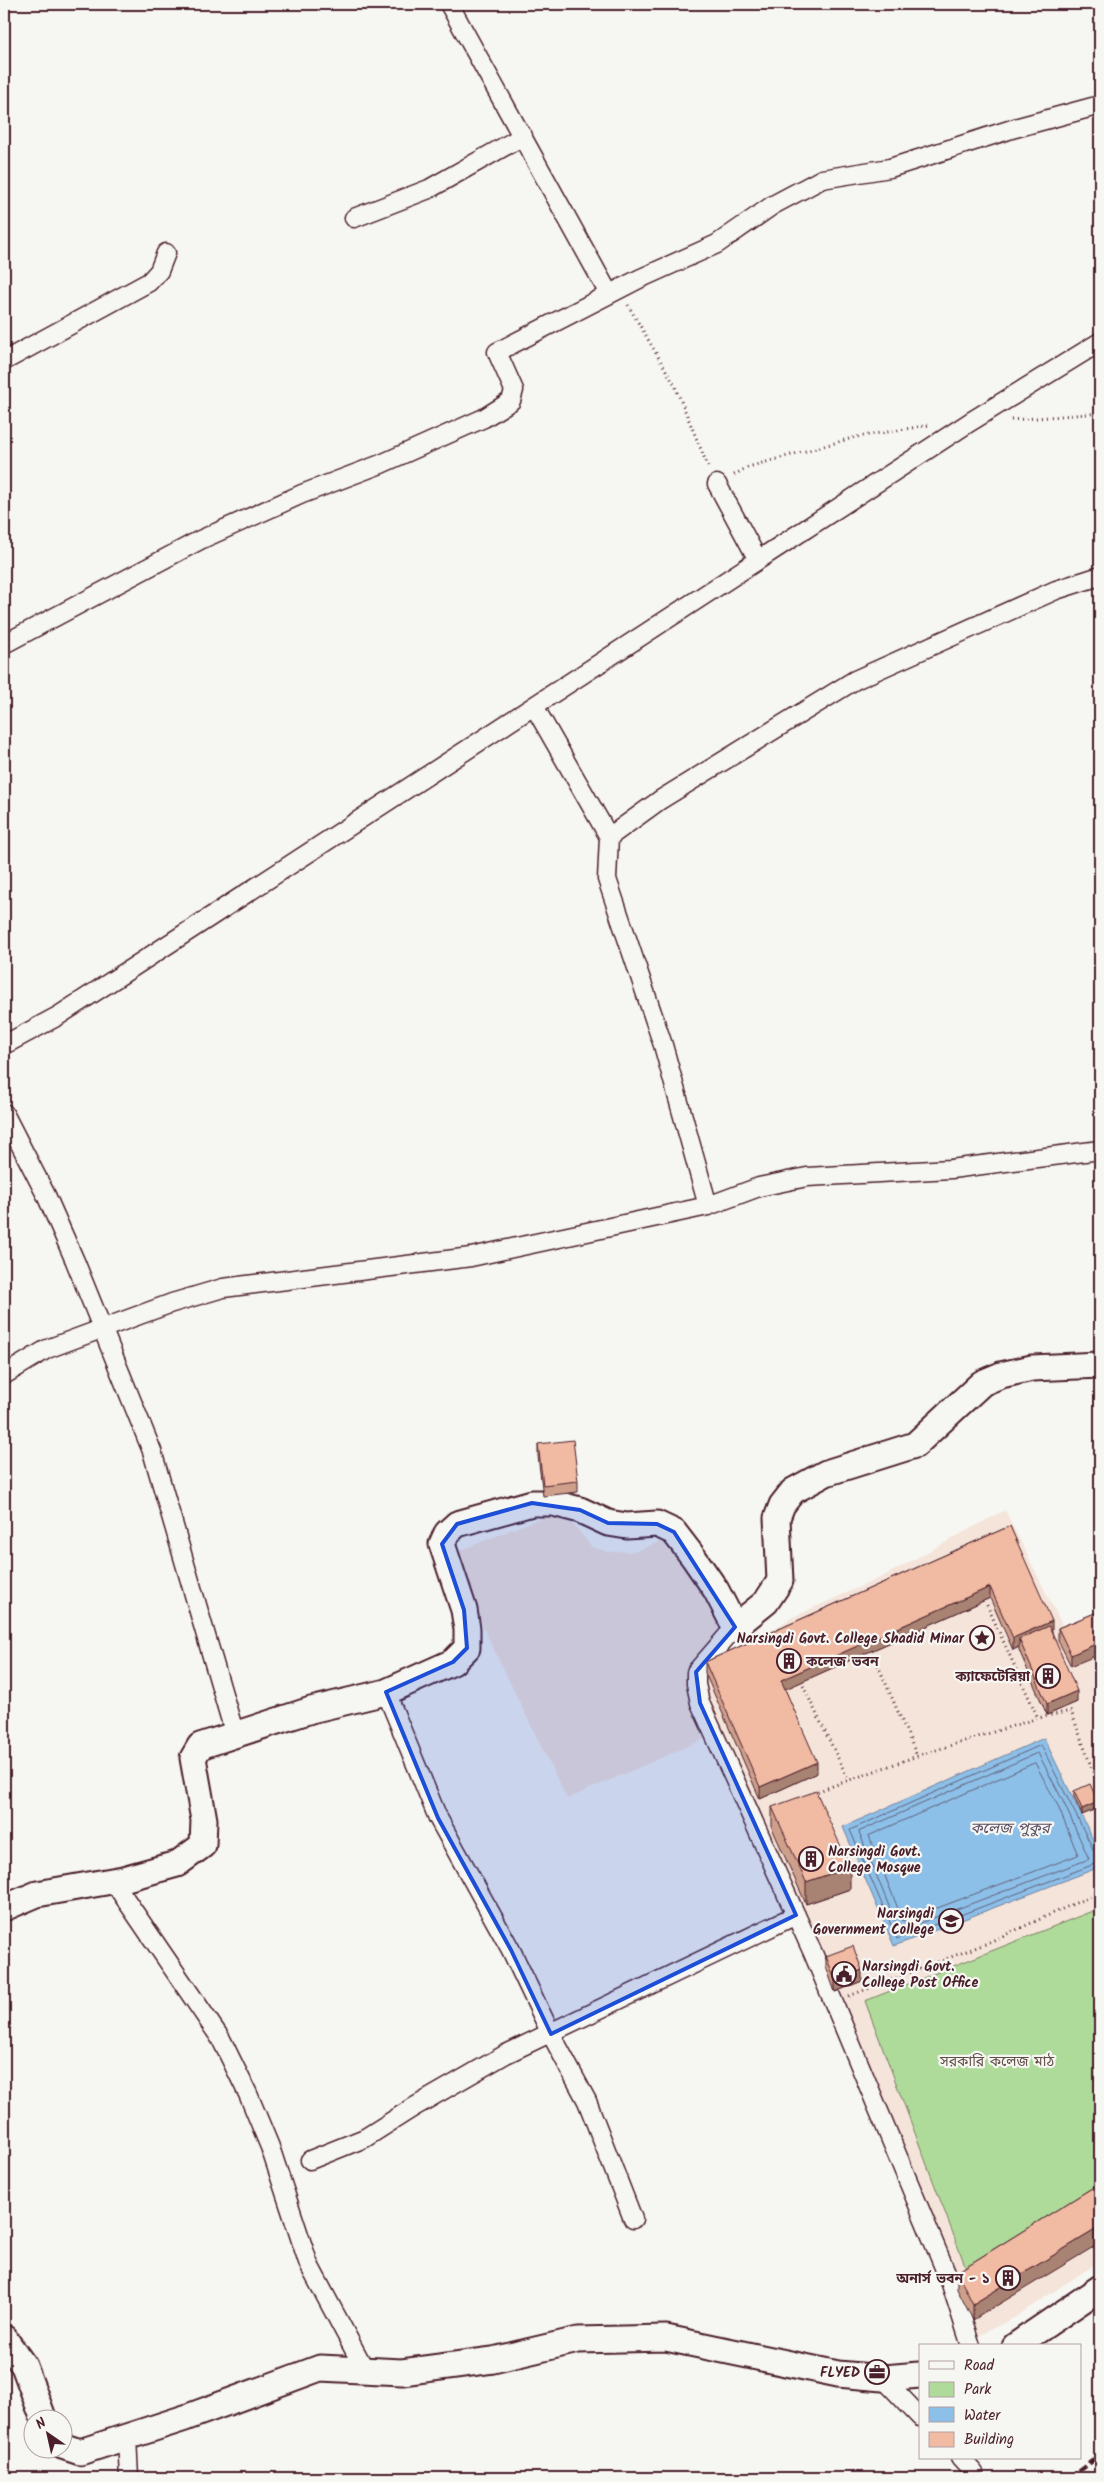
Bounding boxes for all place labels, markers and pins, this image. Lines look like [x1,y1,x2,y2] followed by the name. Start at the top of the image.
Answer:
[969,1625,995,1651] place icon: Narsingdi Govt. College Shadid Minar
[737,1628,965,1650] place label: Narsingdi Govt. College Shadid Minar
[776,1648,802,1674] building icon: কলেজ ভবন
[805,1651,879,1673] place label: কলেজ ভবন
[1035,1663,1061,1689] building icon: ক্যাফেটেরিয়া
[954,1666,1031,1688] place label: ক্যাফেটেরিয়া
[828,1841,921,1879] place label: Narsingdi Govt. College Mosque
[798,1846,824,1872] building icon: Narsingdi Govt. College Mosque
[813,1903,934,1941] place label: Narsingdi Government College
[938,1908,964,1934] school or university icon: Narsingdi Government College
[862,1956,978,1994] place label: Narsingdi Govt. College Post Office
[831,1961,857,1987] public building icon: Narsingdi Govt. College Post Office
[995,2265,1021,2291] building icon: অনার্স ভবন - ১
[895,2268,990,2290] place label: অনার্স ভবন - ১
[864,2359,890,2385] office icon: FLYED
[820,2362,860,2384] place label: FLYED

